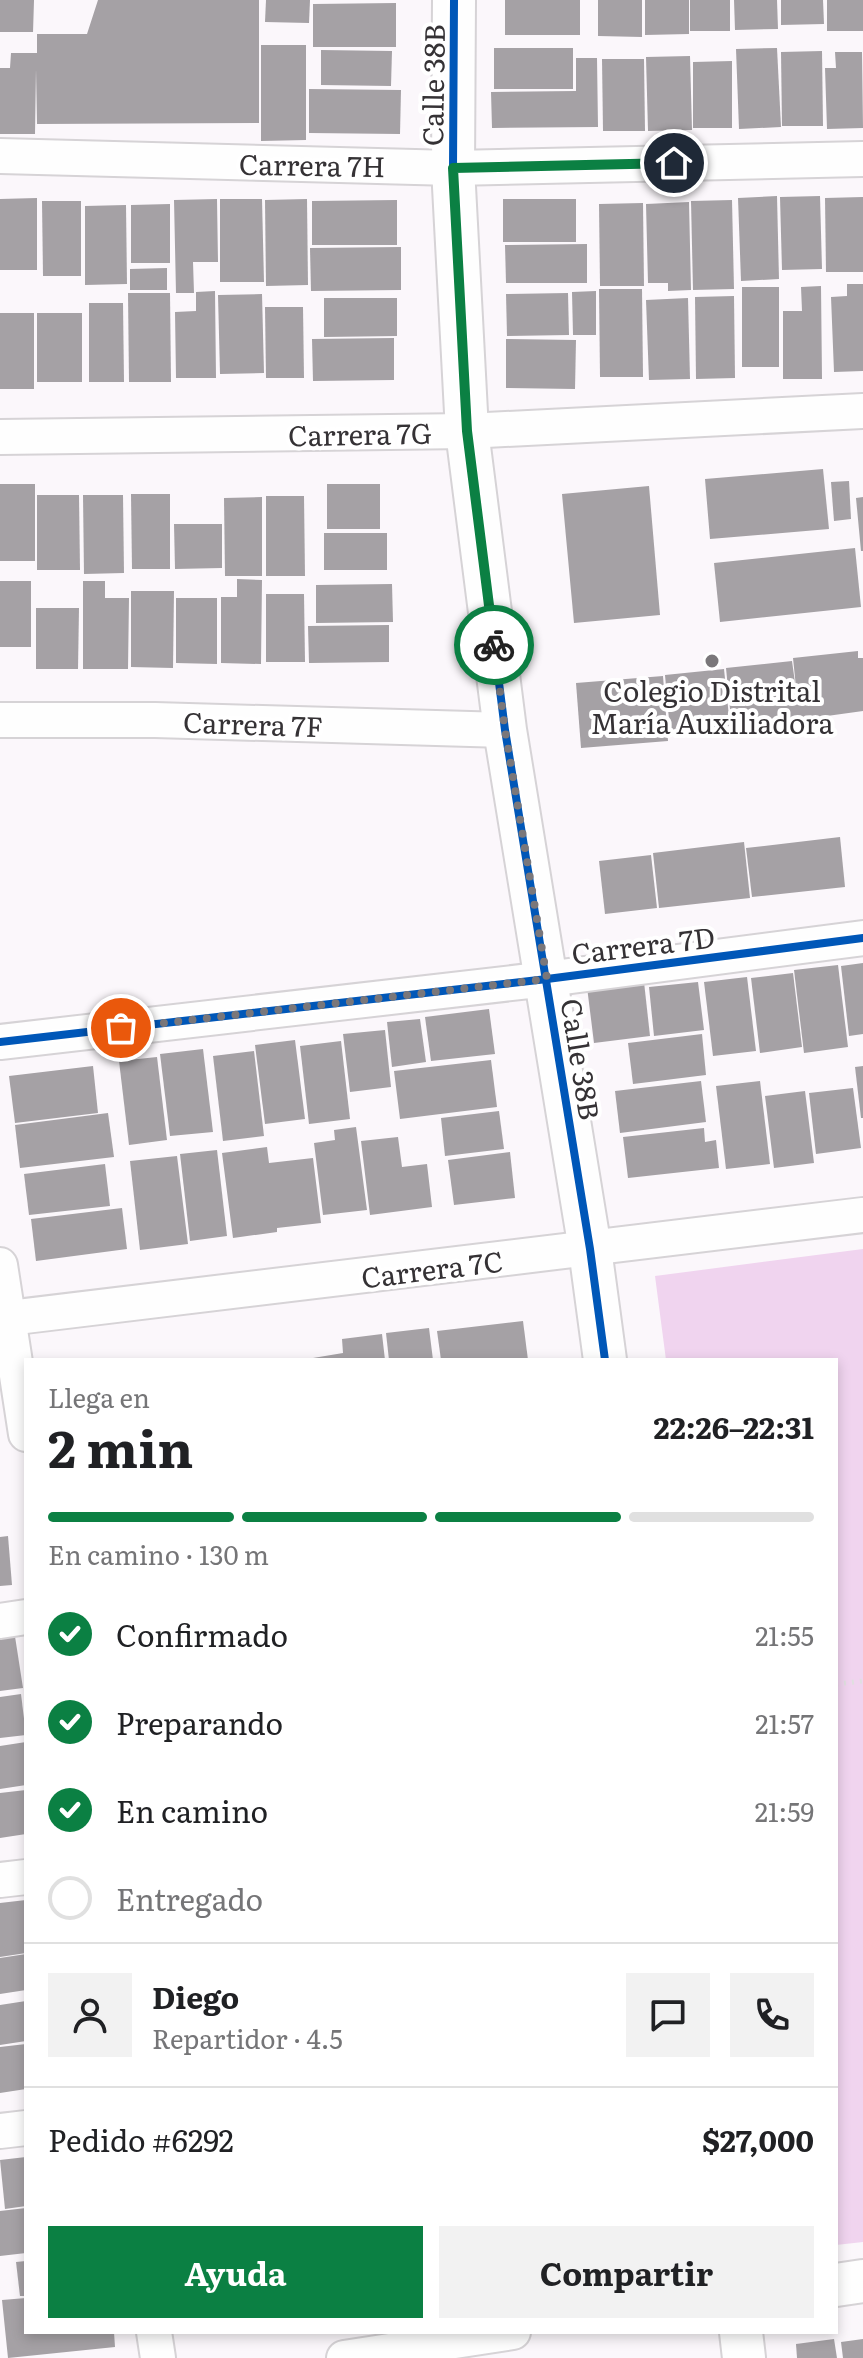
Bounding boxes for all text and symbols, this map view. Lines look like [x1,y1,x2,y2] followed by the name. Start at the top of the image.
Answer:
[410,24,454,146] street label: Calle 38B
[640,129,708,197] pin
[652,141,696,185] icon: home
[239,142,385,186] street label: Carrera 7H
[288,411,432,455] street label: Carrera 7G
[454,605,534,685] courier
[472,623,516,667] icon: bike
[703,652,721,670] marker: Colegio Distrital María Auxiliadora
[591,669,833,743] place label: Colegio Distrital María Auxiliadora
[182,700,324,746] street label: Carrera 7F
[569,914,717,974] street label: Carrera 7D
[87,994,155,1062] pin
[552,995,612,1123] street label: Calle 38B
[99,1006,143,1050] icon: bag
[359,1238,505,1298] street label: Carrera 7C
[48,1377,150,1416] text: Llega en
[654,1404,814,1448] text: 22:26–22:31
[48,1407,193,1484] text: 2 min
[48,1534,269,1573] text: En camino · 130 m
[48,1612,92,1656] icon: check
[116,1612,288,1656] text: Confirmado
[755,1615,814,1654] text: 21:55
[48,1700,92,1744] icon: check
[116,1700,283,1744] text: Preparando
[755,1703,814,1742] text: 21:57
[48,1788,92,1832] icon: check
[116,1788,268,1832] text: En camino
[755,1791,814,1830] text: 21:59
[116,1876,263,1920] text: Entregado
[48,1973,132,2057] button: person
[626,1973,710,2057] button: chat
[730,1973,814,2057] button: phone
[152,1974,239,2018] text: Diego
[152,2018,343,2057] text: Repartidor · 4.5
[48,2117,234,2161] text: Pedido #6292
[702,2117,814,2161] text: $27,000
[48,2226,423,2318] button: Ayuda
[439,2226,814,2318] button: Compartir

